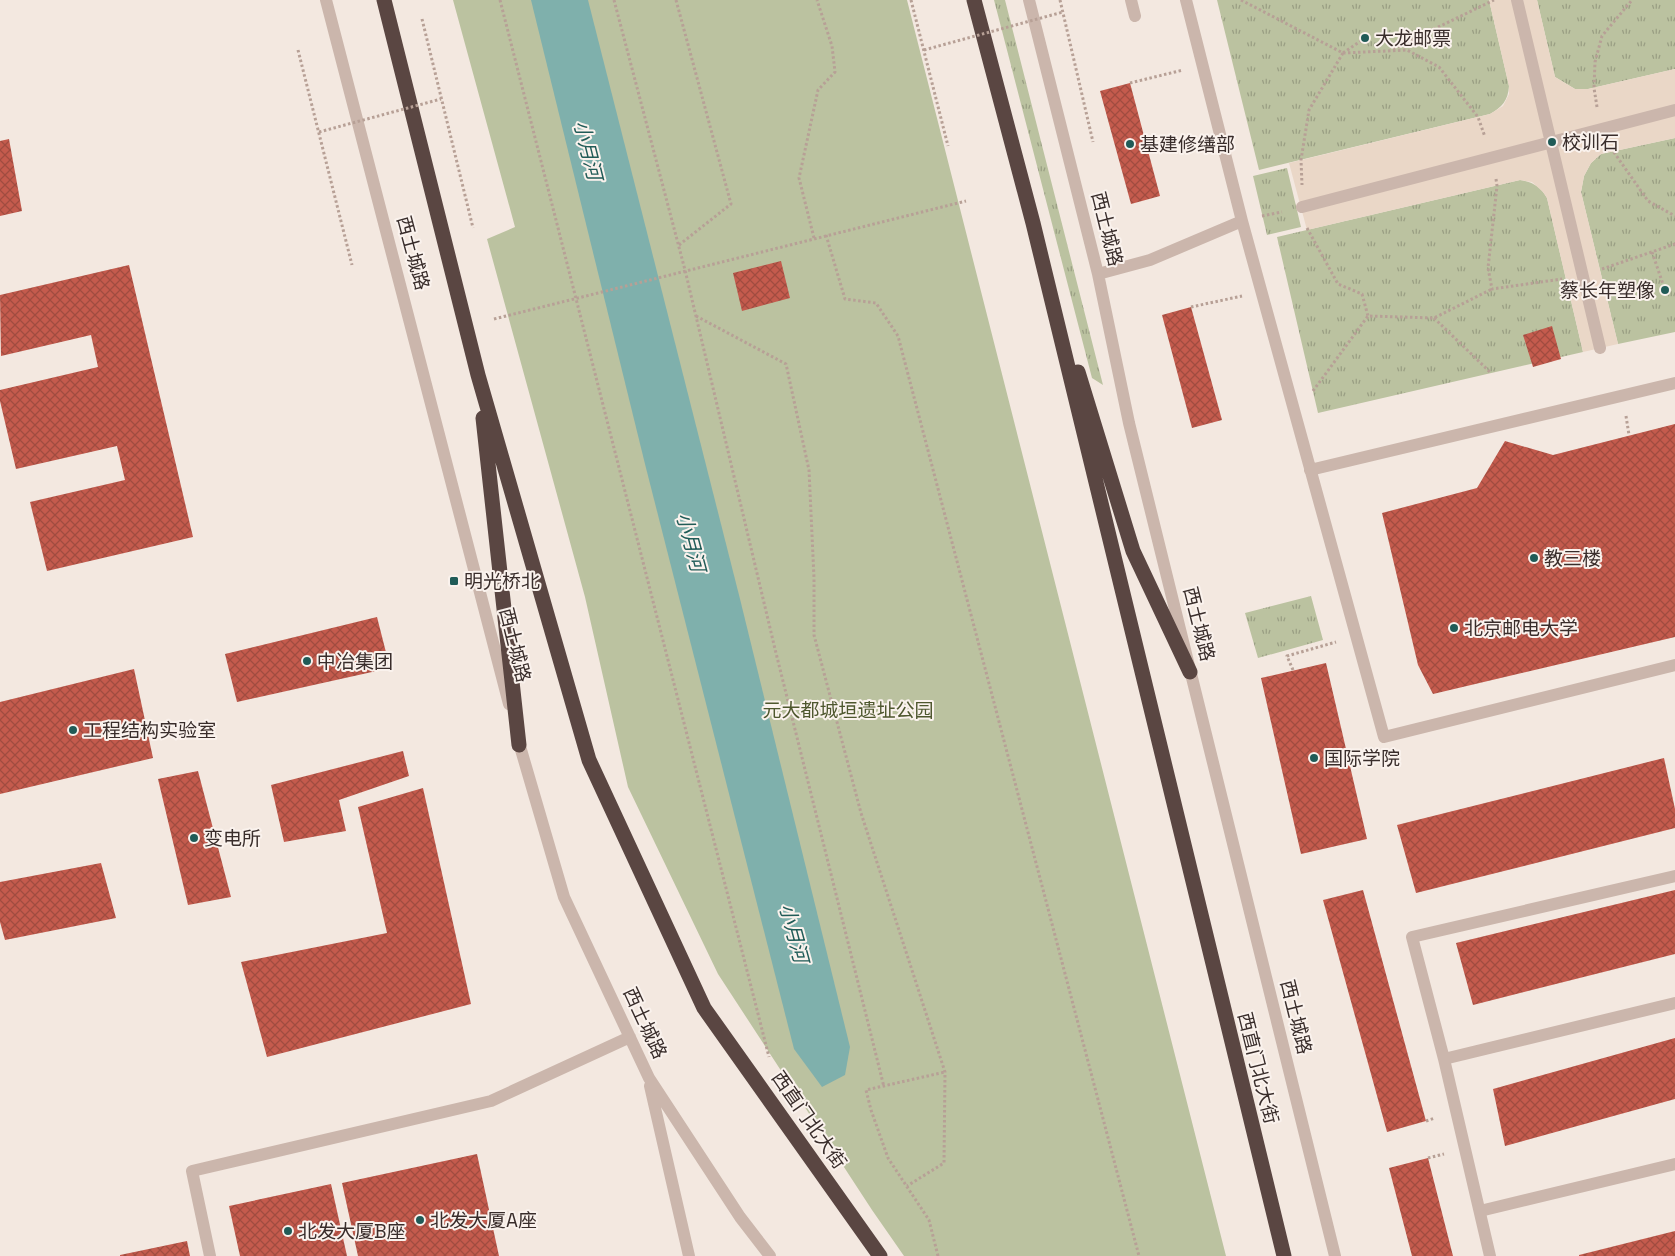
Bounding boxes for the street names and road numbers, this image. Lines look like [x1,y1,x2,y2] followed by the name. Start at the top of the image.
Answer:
[1086,189,1128,269] street label: 西土城路
[391,213,435,293] street label: 西土城路
[1178,584,1220,664] street label: 西土城路
[494,605,536,685] street label: 西土城路
[1275,977,1317,1057] street label: 西土城路
[618,983,672,1063] street label: 西土城路
[1232,1010,1284,1126] street label: 西直门北大街
[766,1066,852,1174] street label: 西直门北大街

